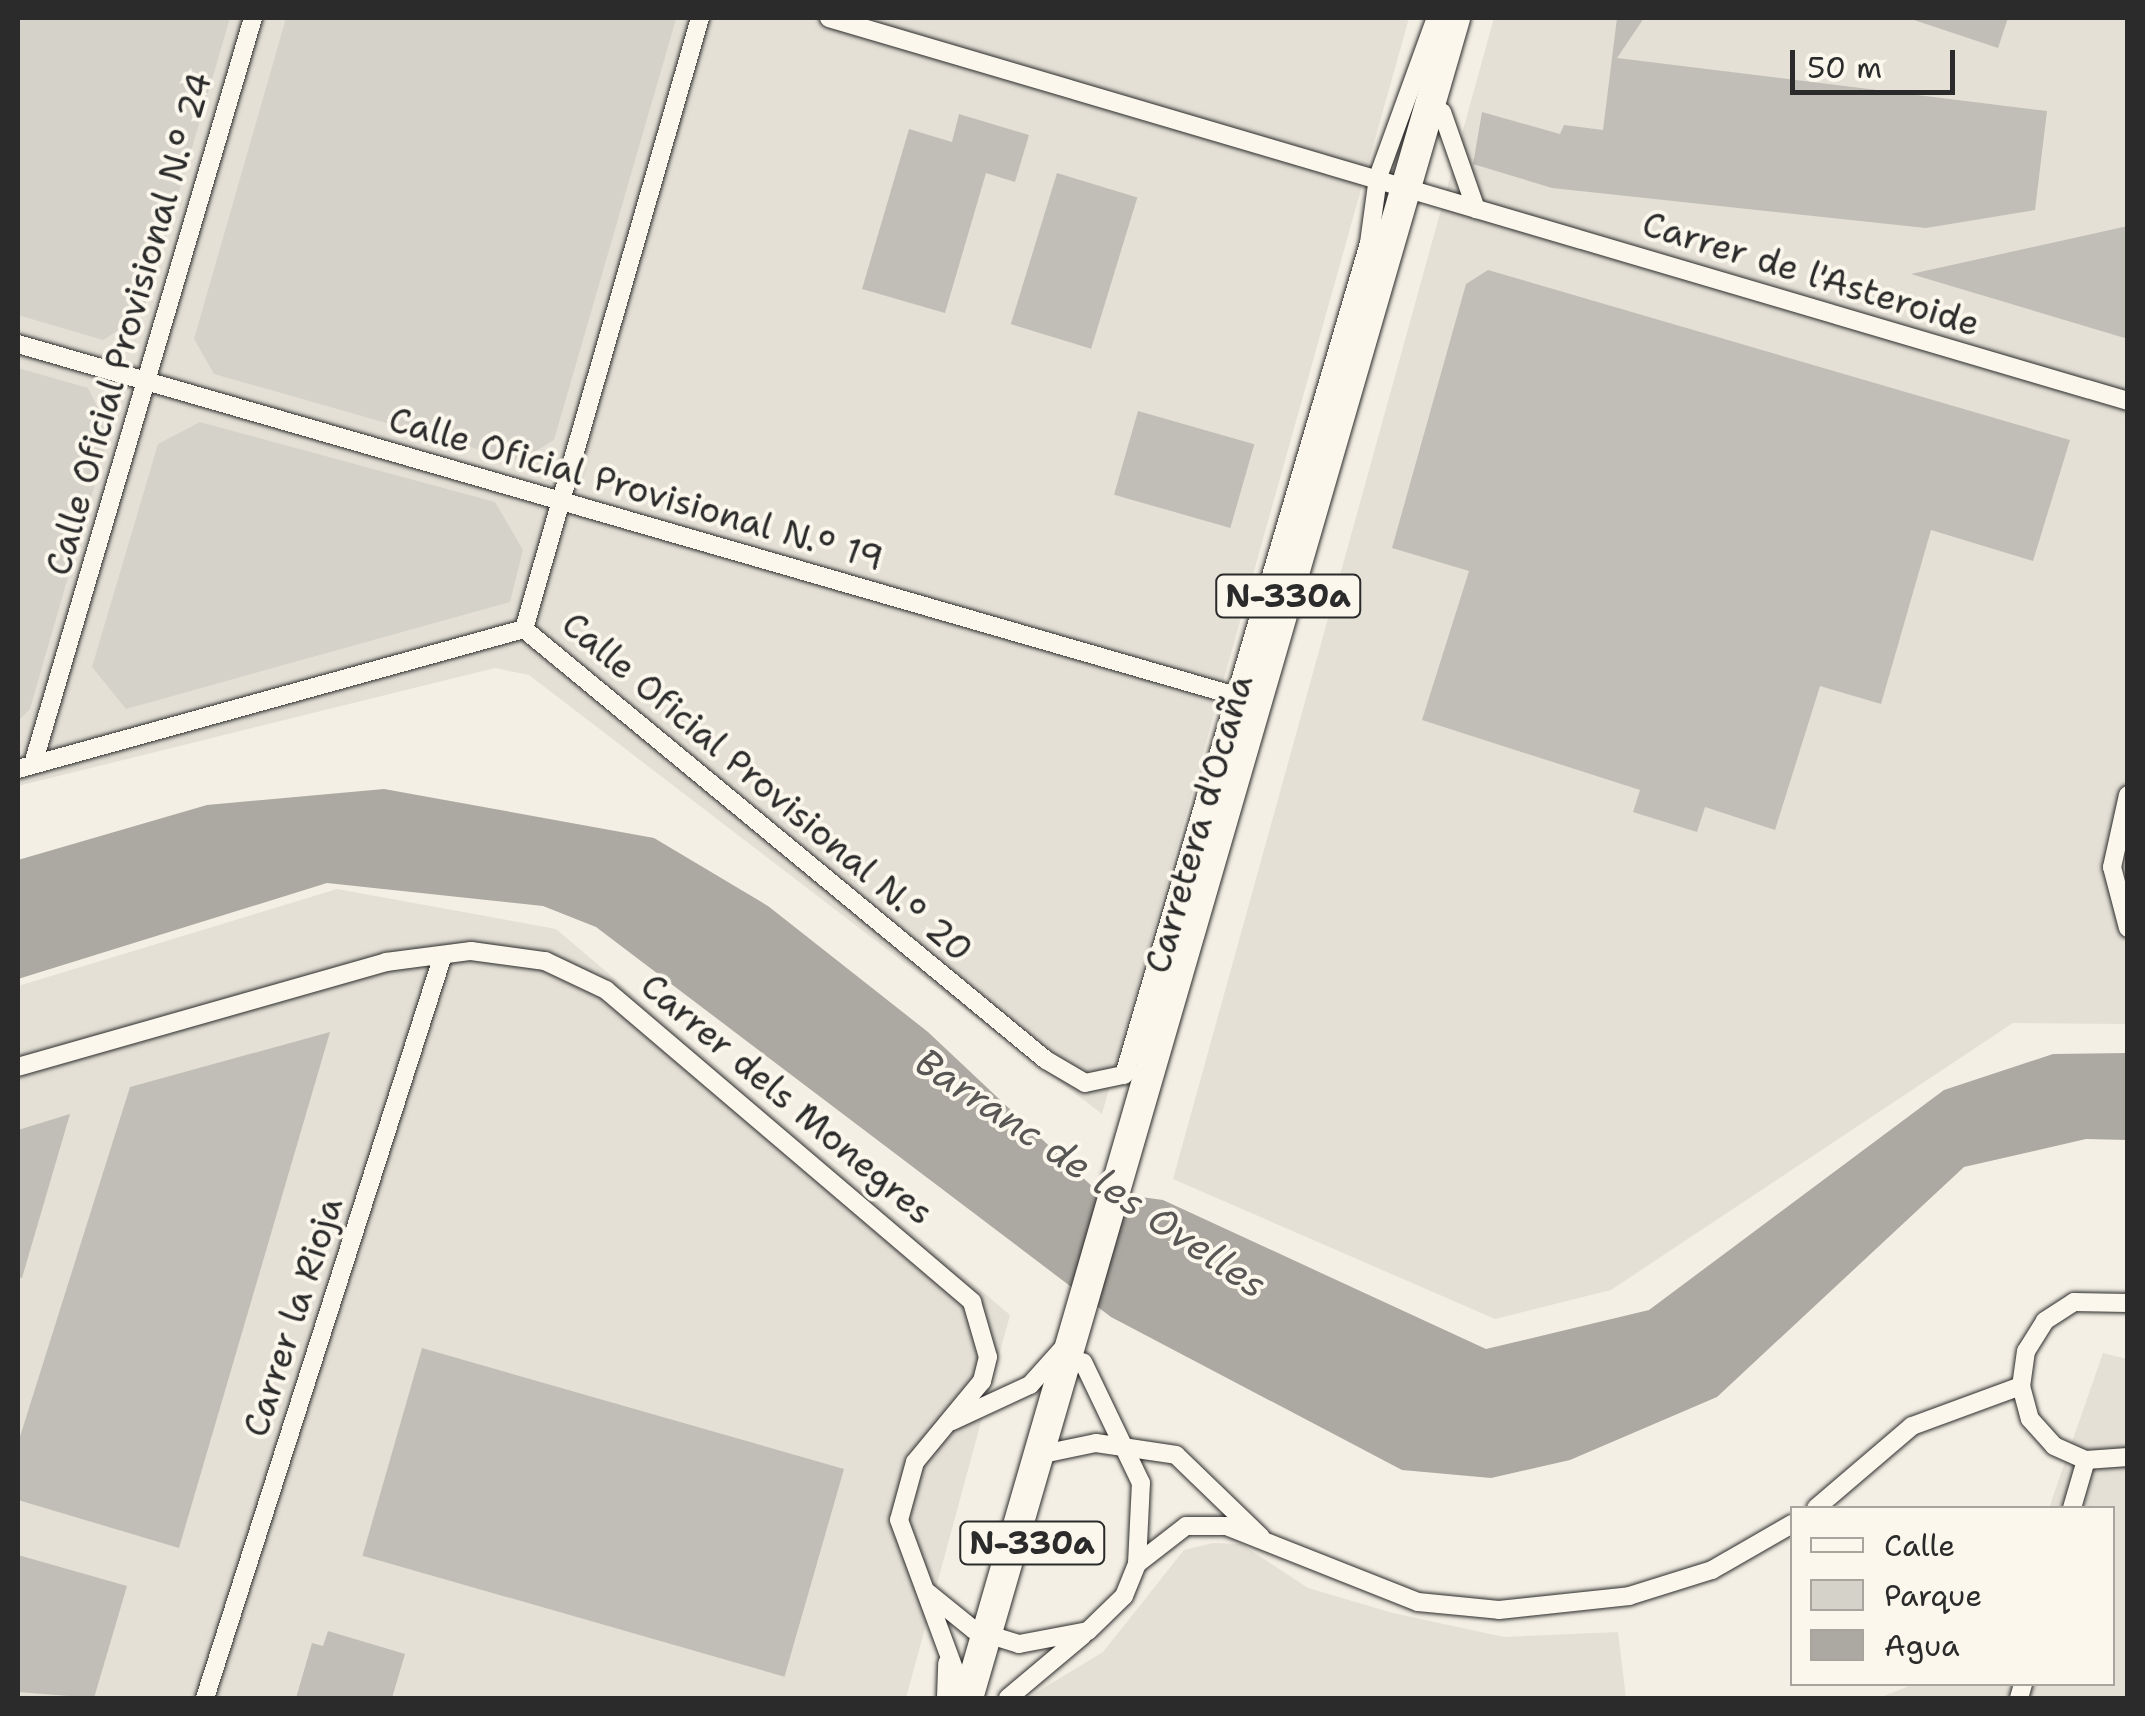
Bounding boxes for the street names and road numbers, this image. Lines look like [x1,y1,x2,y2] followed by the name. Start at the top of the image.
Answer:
[37,68,221,580] street label: Calle Oficial Provisional N.º 24
[1637,203,1985,345] street label: Carrer de l'Asteroide
[384,398,888,580] street label: Calle Oficial Provisional N.º 19
[1213,569,1363,623] road number: N-330a
[553,603,981,971] street label: Calle Oficial Provisional N.º 20
[1136,670,1262,978] street label: Carretera d'Ocaña
[632,964,942,1234] street label: Carrer dels Monegres
[235,1192,351,1442] street label: Carrer la Rioja
[957,1516,1107,1570] road number: N-330a

